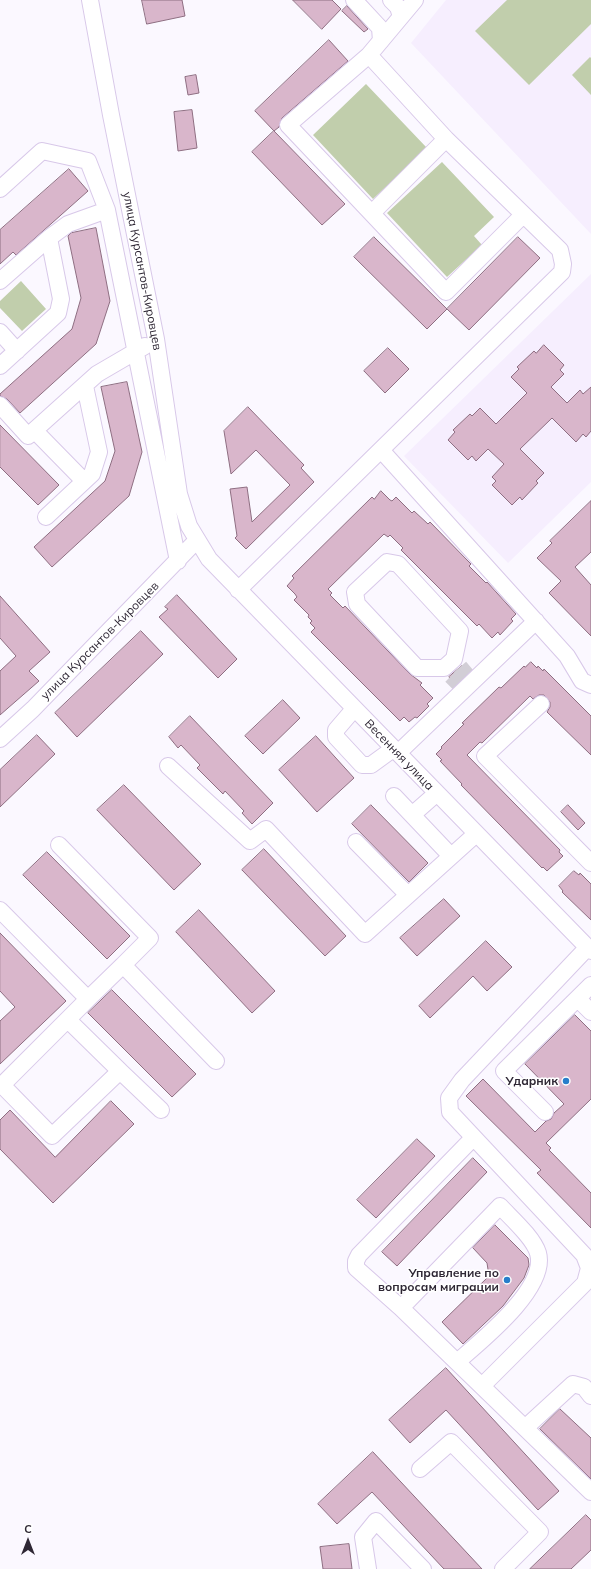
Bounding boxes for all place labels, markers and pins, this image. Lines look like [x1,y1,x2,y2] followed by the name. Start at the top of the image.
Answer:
[505,1074,558,1088] place label: Ударник
[561,1076,571,1086] marker: Ударник
[378,1266,499,1294] place label: Управление по вопросам миграции
[502,1275,512,1285] marker: Управление по вопросам миграции

